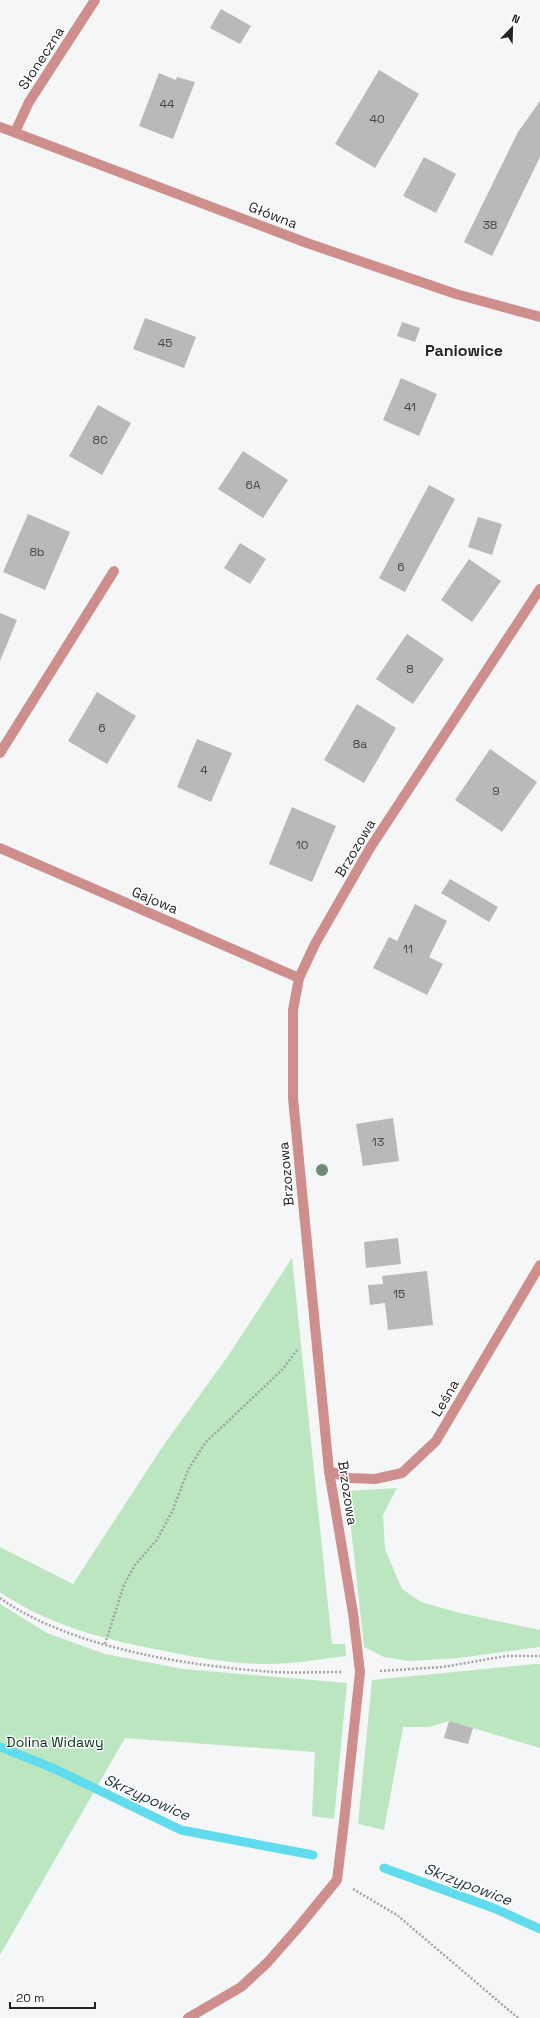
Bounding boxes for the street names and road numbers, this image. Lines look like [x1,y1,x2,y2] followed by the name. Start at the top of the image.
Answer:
[14,23,68,93] street label: Słoneczna
[246,197,300,233] street label: Główna
[331,816,379,880] street label: Brzozowa
[129,882,181,918] street label: Gajowa
[274,1141,298,1207] street label: Brzozowa
[427,1376,463,1420] street label: Leśna
[334,1460,362,1526] street label: Brzozowa

